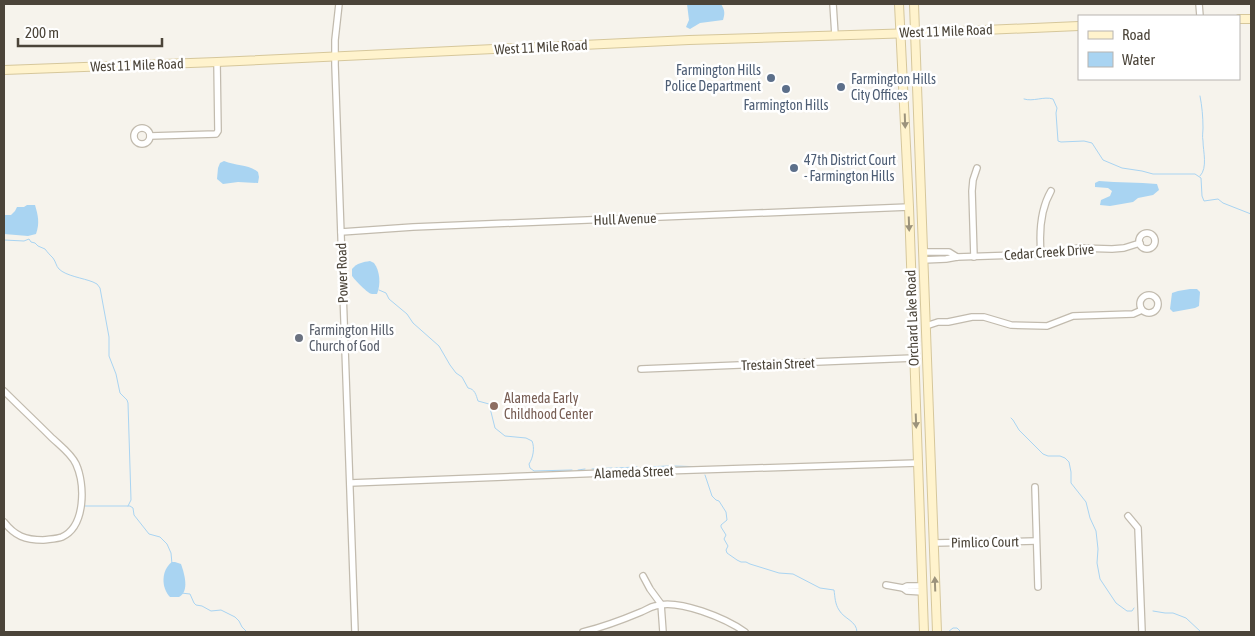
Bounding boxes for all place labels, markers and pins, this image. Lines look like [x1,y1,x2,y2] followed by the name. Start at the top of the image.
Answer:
[665,62,761,94] place label: Farmington Hills Police Department
[851,71,936,103] place label: Farmington Hills City Offices
[765,72,777,84] marker: Farmington Hills Police Department
[835,81,847,93] marker: Farmington Hills City Offices
[780,83,792,95] marker: Farmington Hills
[743,97,829,113] place label: Farmington Hills
[804,152,896,184] place label: 47th District Court - Farmington Hills
[788,162,800,174] marker: 47th District Court - Farmington Hills
[309,322,394,354] place label: Farmington Hills Church of God
[293,332,305,344] marker: Farmington Hills Church of God
[504,390,594,422] place label: Alameda Early Childhood Center
[488,400,500,412] marker: Alameda Early Childhood Center

